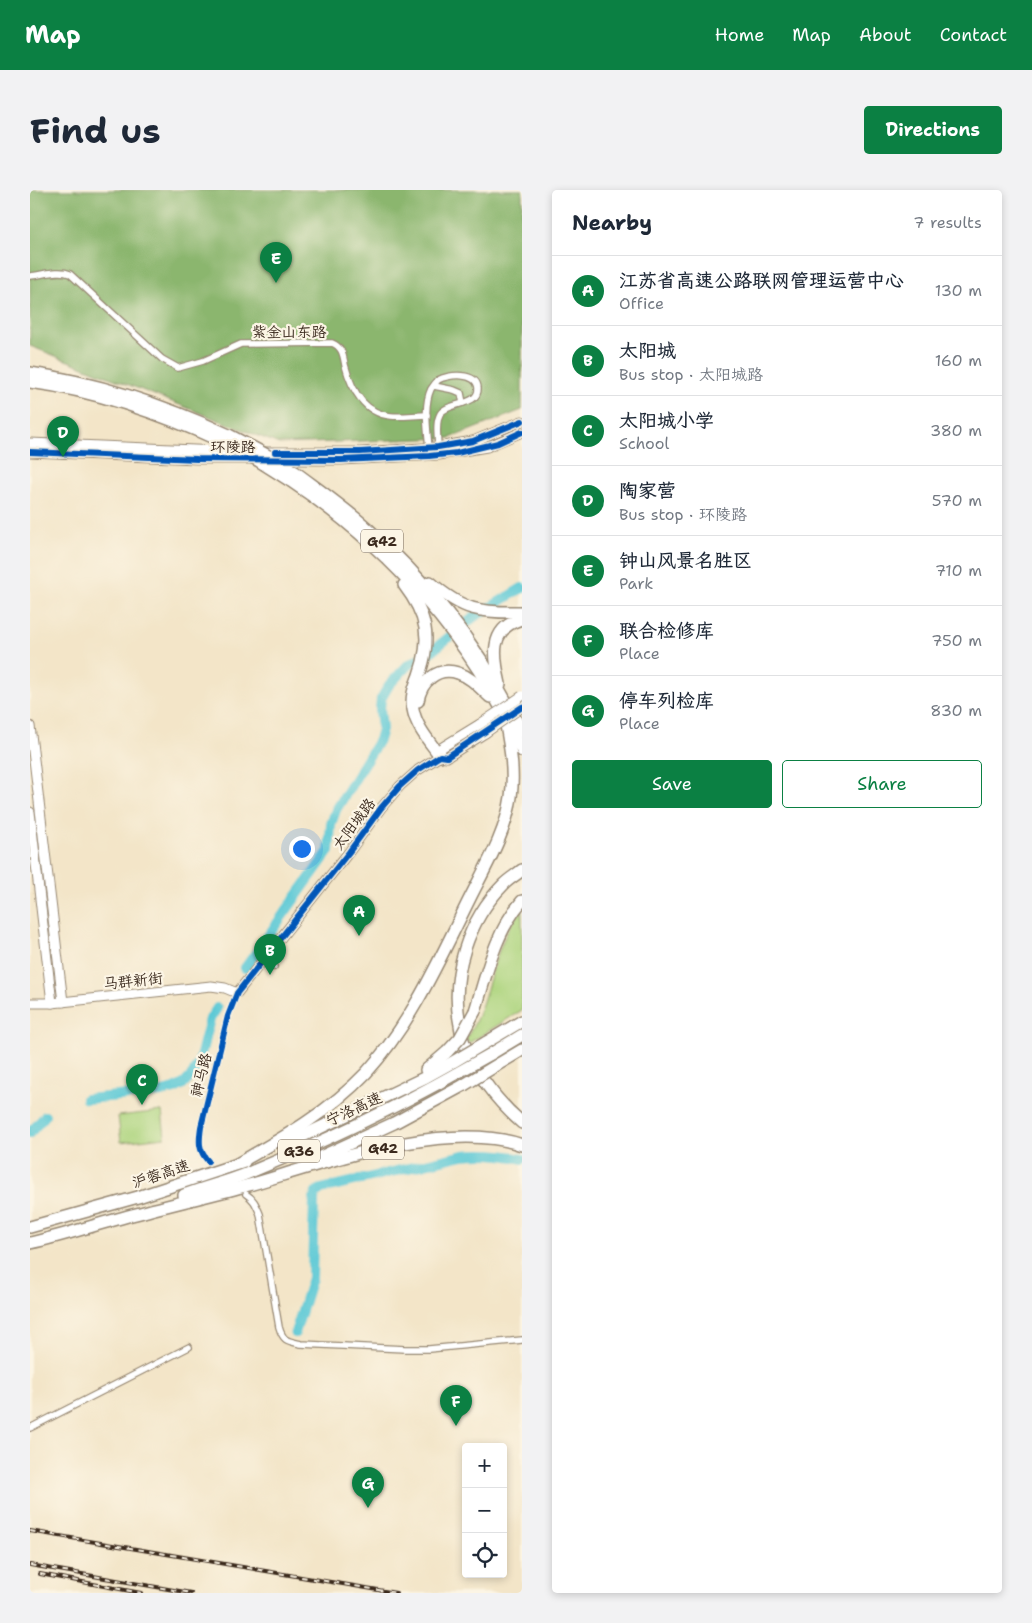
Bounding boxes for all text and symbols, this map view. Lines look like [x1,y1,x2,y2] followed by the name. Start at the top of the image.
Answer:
[25,19,81,51] text: Map
[715,23,764,47] text: Home
[792,23,831,47] text: Map
[859,23,912,47] text: About
[940,23,1007,47] text: Contact
[864,106,1002,154] button: Directions
[30,107,161,154] text: Find us
[572,209,652,237] text: Nearby
[913,212,982,233] text: 7 results
[260,242,292,283] pin: E
[619,268,904,293] text: 江苏省高速公路联网管理运营中心
[582,280,594,301] text: A
[935,280,982,301] text: 130 m
[619,293,664,314] text: Office
[251,322,327,342] street label: 紫金山东路
[619,338,676,363] text: 太阳城
[583,350,593,371] text: B
[935,350,982,371] text: 160 m
[619,364,763,385] text: Bus stop · 太阳城路
[619,408,714,433] text: 太阳城小学
[47,416,79,457] pin: D
[583,420,593,441] text: C
[930,420,982,441] text: 380 m
[619,433,669,454] text: School
[210,437,256,457] street label: 环陵路
[619,478,676,503] text: 陶家营
[582,490,594,511] text: D
[932,490,982,511] text: 570 m
[619,504,747,525] text: Bus stop · 环陵路
[361,530,403,552] road number: G42
[619,548,752,573] text: 钟山风景名胜区
[583,560,593,581] text: E
[935,560,982,581] text: 710 m
[619,573,653,594] text: Park
[619,618,714,643] text: 联合检修库
[583,630,593,651] text: F
[931,630,982,651] text: 750 m
[619,643,660,664] text: Place
[619,688,714,713] text: 停车列检库
[582,700,594,721] text: G
[930,700,982,721] text: 830 m
[619,713,660,734] text: Place
[572,760,772,808] button: Save
[782,760,982,808] button: Share
[328,794,380,854] street label: 太阳城路
[289,836,315,862] your location
[343,895,375,936] pin: A
[254,934,286,975] pin: B
[102,968,164,994] street label: 马群新街
[186,1051,216,1099] street label: 神马路
[126,1064,158,1105] pin: C
[323,1087,385,1131] street label: 宁洛高速
[362,1136,404,1160] road number: G42
[278,1139,320,1162] road number: G36
[129,1155,193,1193] street label: 沪蓉高速
[440,1385,472,1426] pin: F
[462,1443,507,1578] map controls
[462,1443,507,1488] button: +
[352,1467,384,1508] pin: G
[462,1488,507,1533] button: −
[462,1533,507,1578] button: locate

